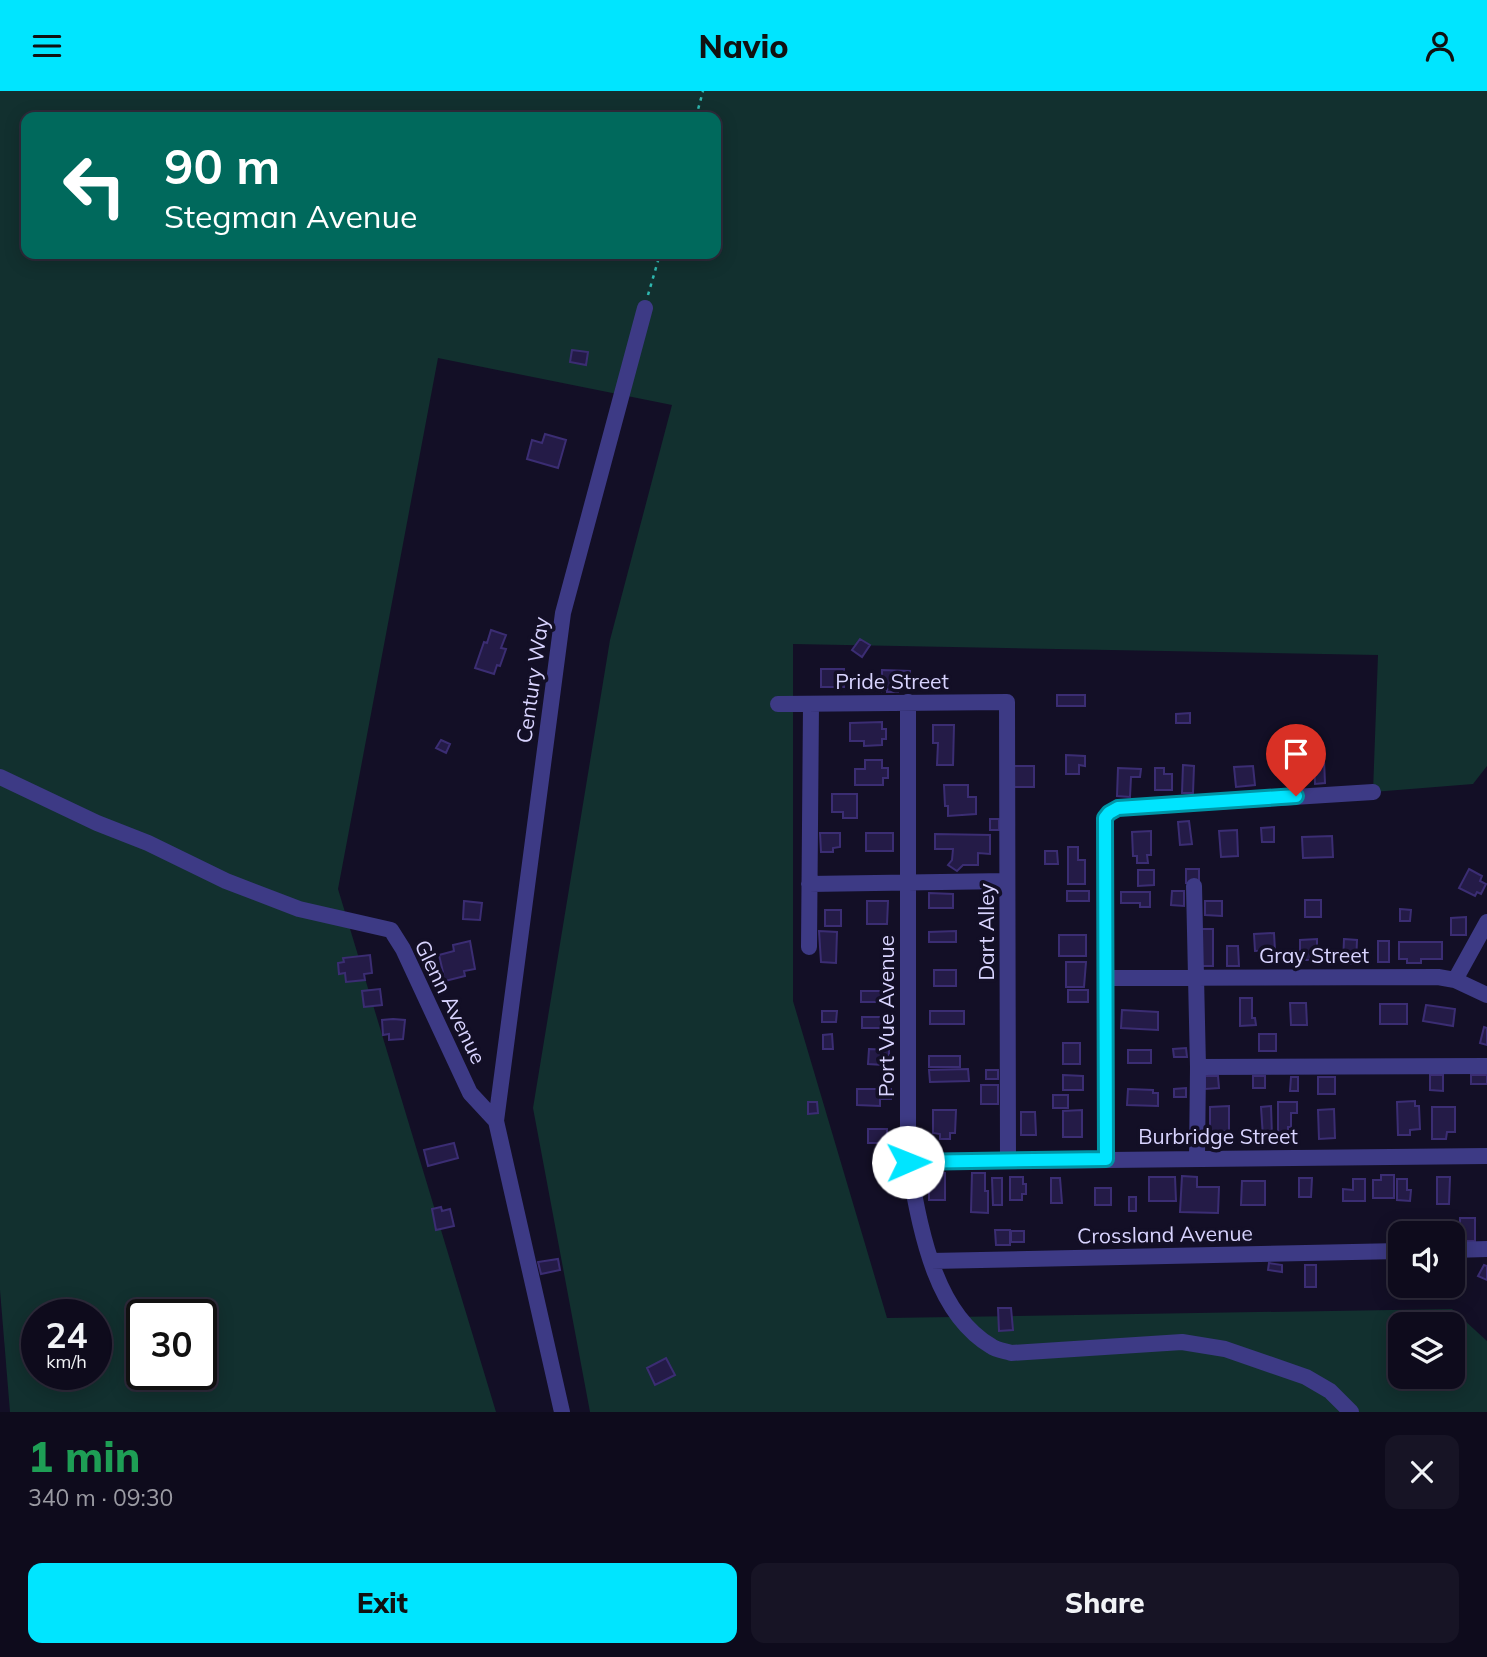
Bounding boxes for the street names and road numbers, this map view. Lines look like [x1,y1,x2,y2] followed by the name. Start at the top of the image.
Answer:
[510,615,554,745] street label: Century Way
[835,668,949,694] street label: Pride Street
[973,883,999,981] street label: Dart Alley
[410,935,492,1068] street label: Glenn Avenue
[873,935,899,1097] street label: Port Vue Avenue
[1259,942,1369,968] street label: Gray Street
[1138,1123,1298,1149] street label: Burbridge Street
[1077,1219,1253,1249] street label: Crossland Avenue

